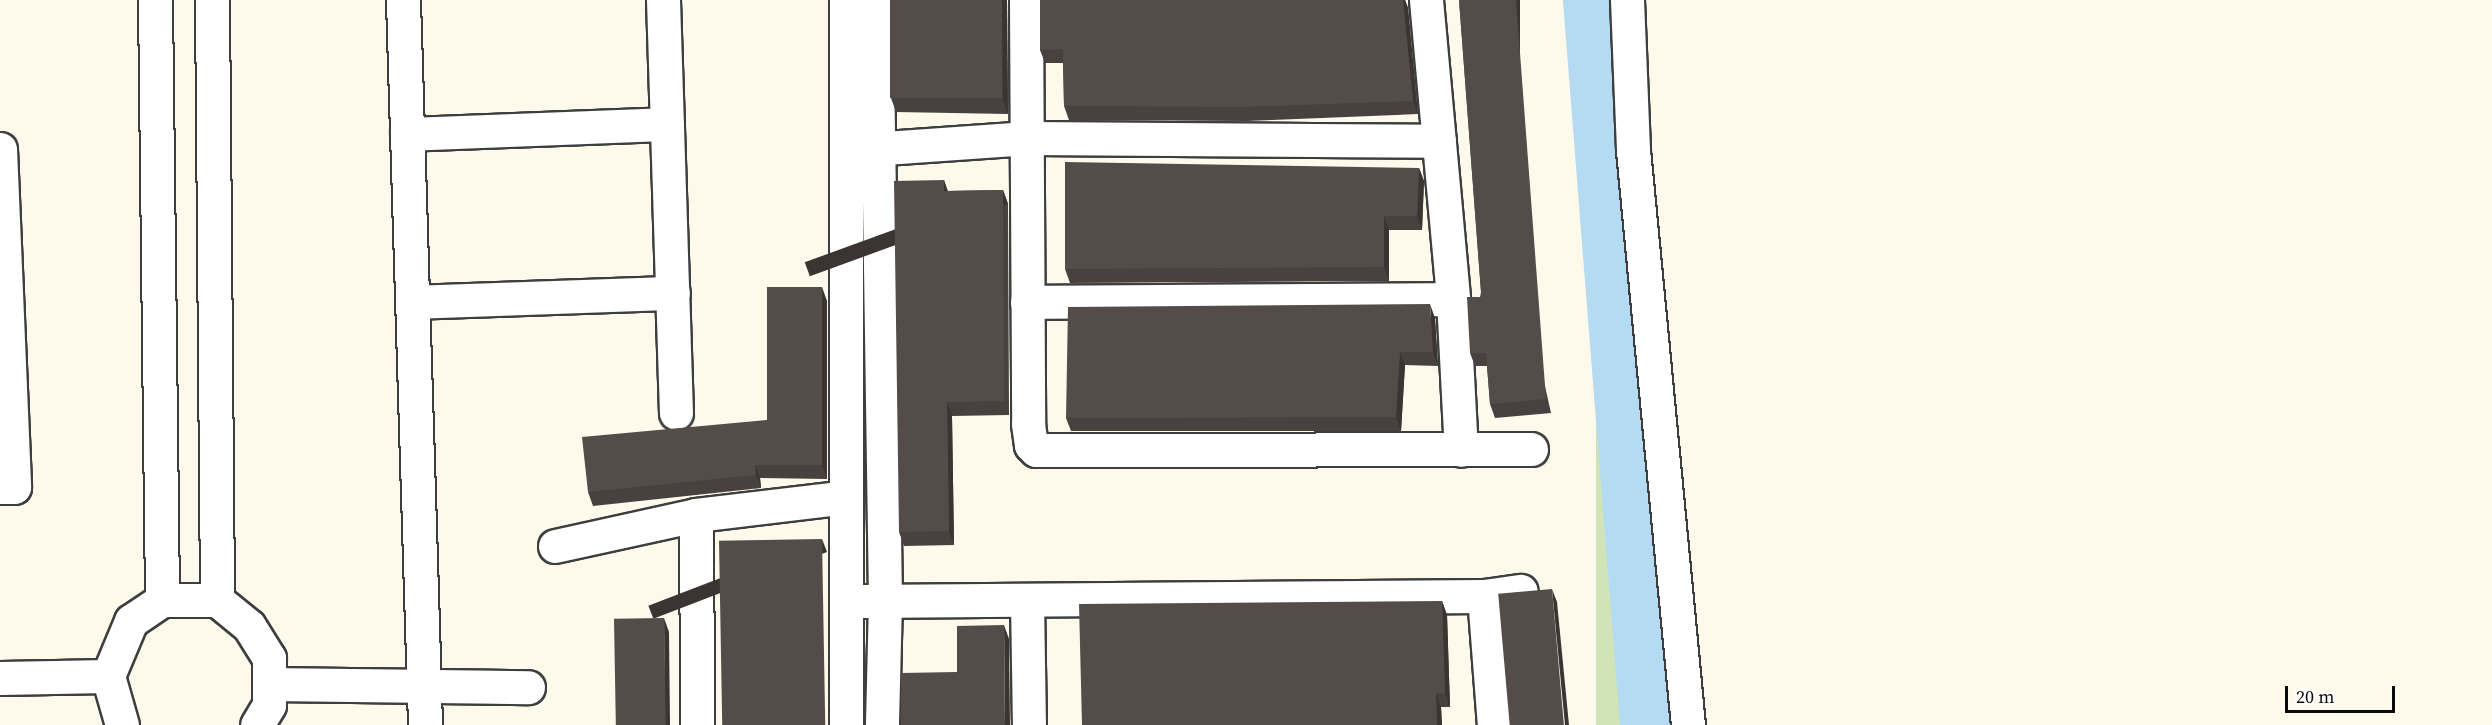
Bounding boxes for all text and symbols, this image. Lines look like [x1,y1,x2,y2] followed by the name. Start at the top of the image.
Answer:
[2288,674,2398,712] scale bar
[2296,684,2334,709] text: 20 m

